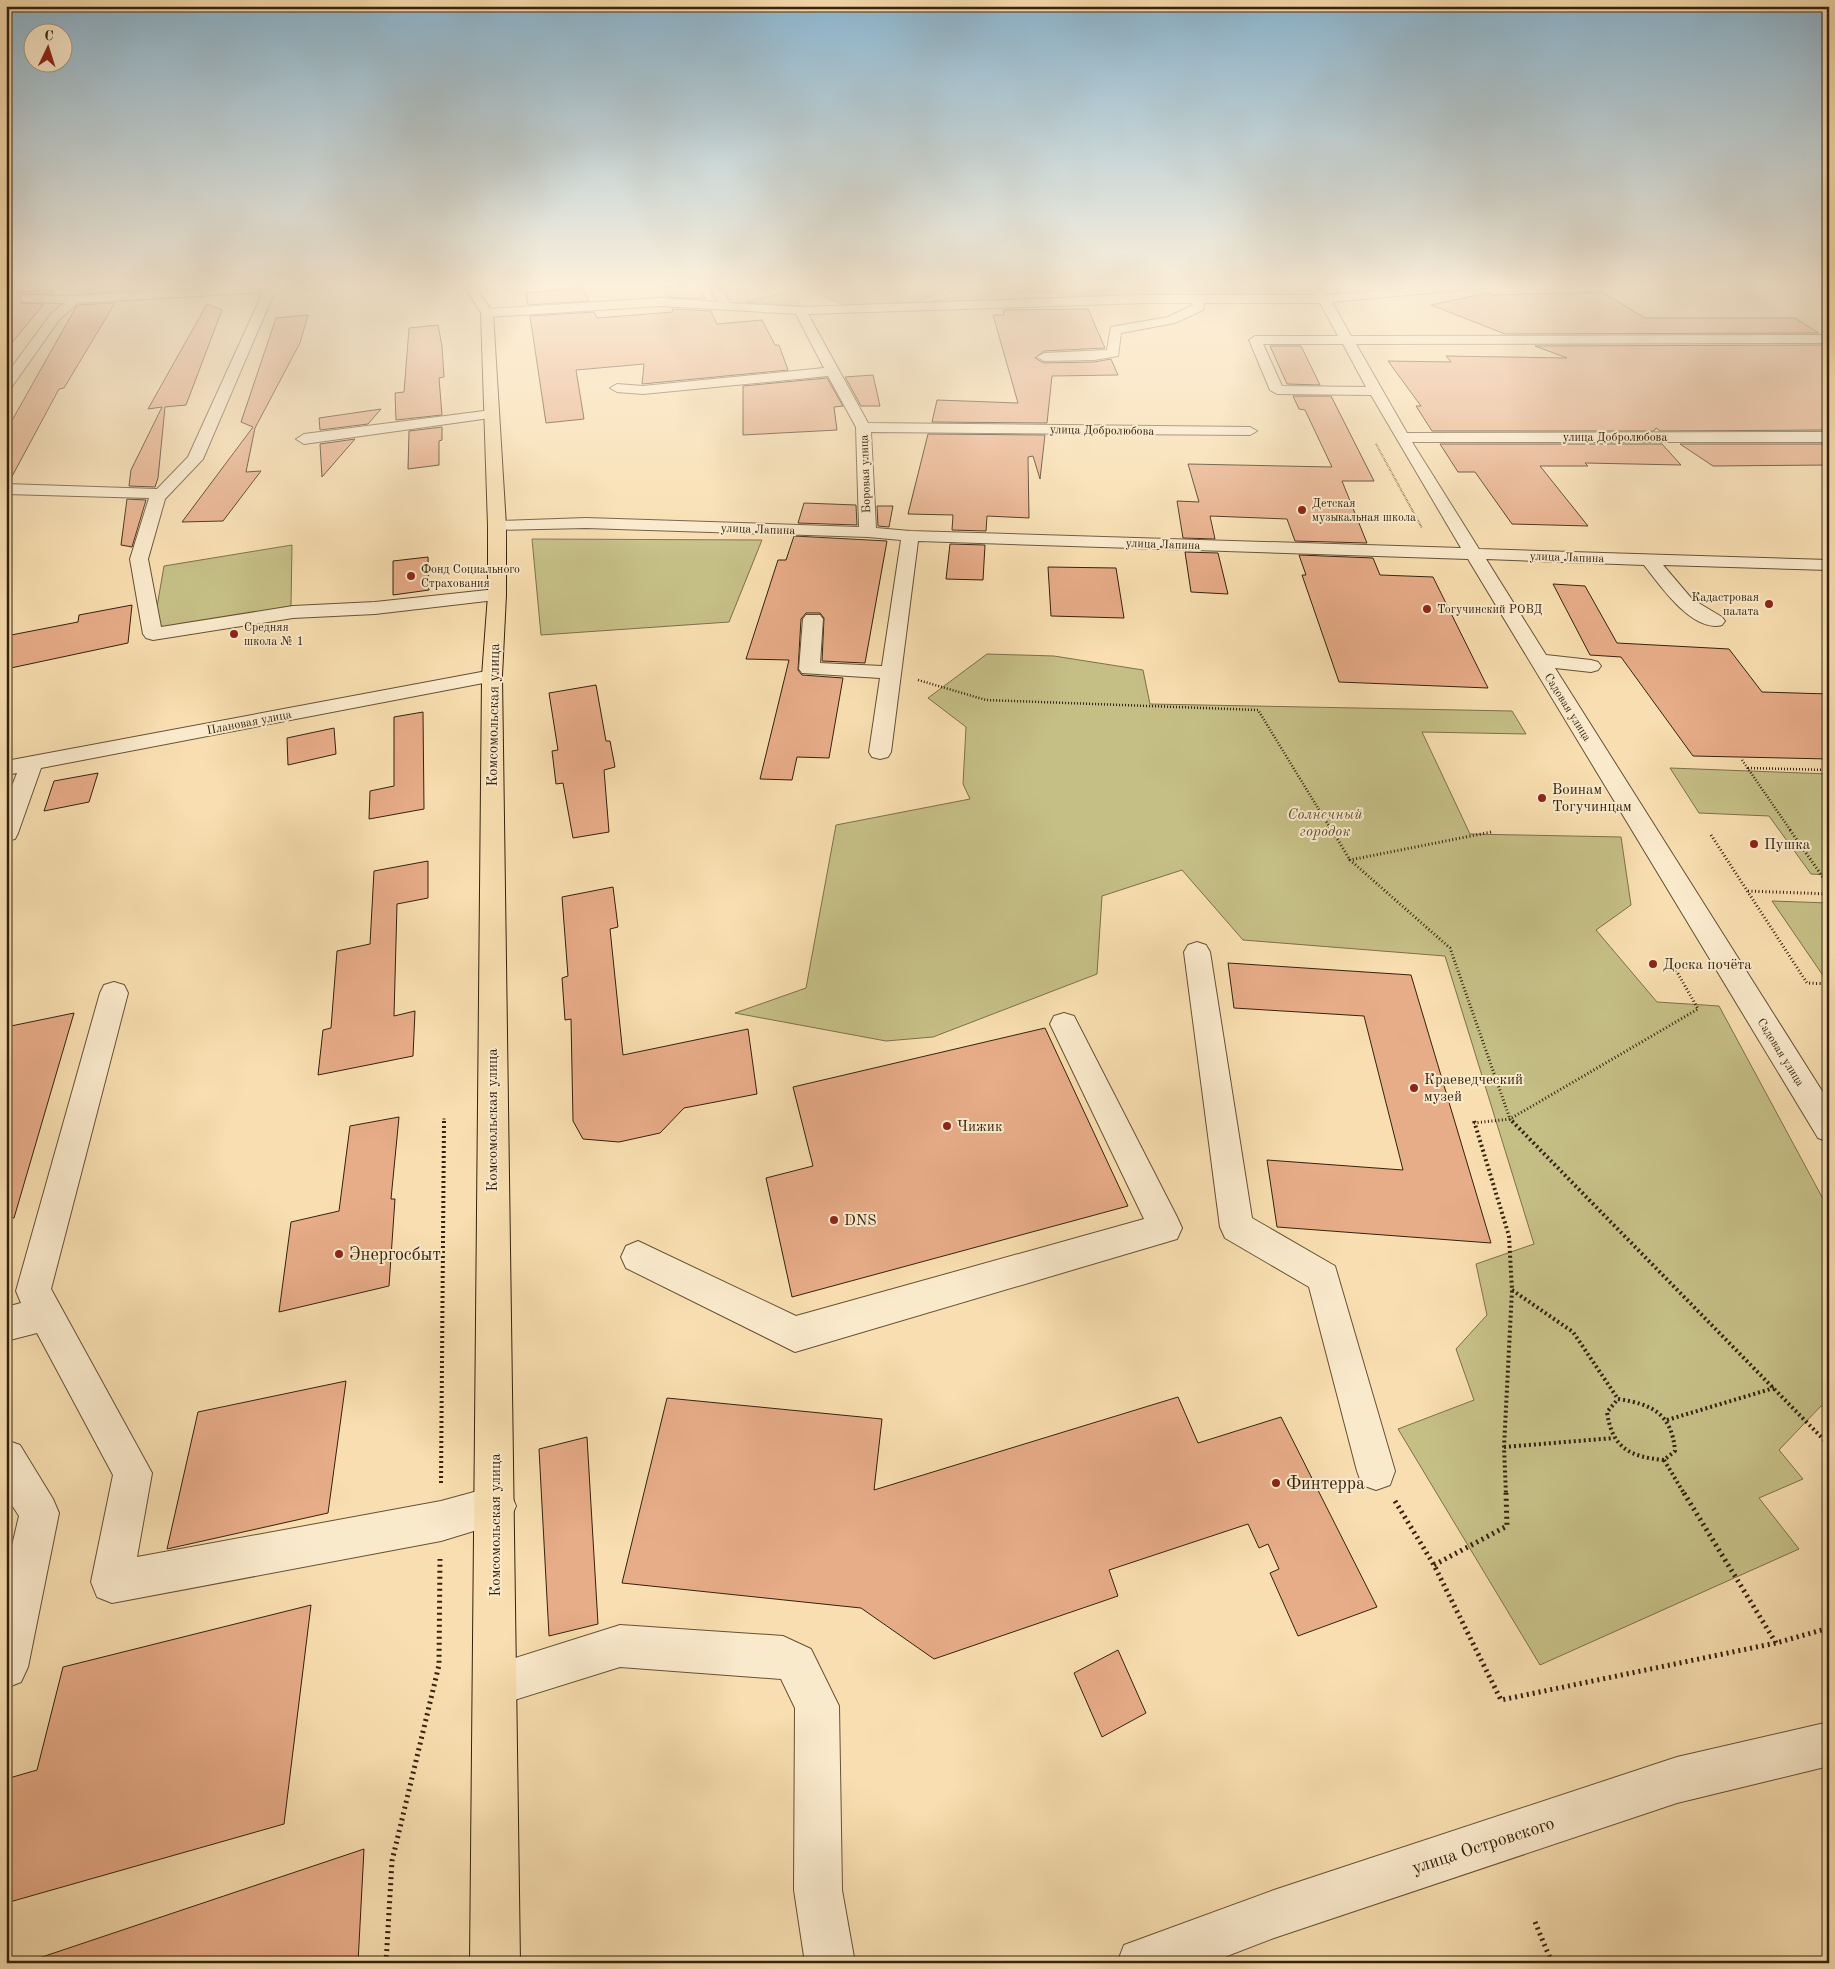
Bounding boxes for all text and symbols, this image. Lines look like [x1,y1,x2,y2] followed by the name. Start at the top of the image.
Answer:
[22,22,72,72] north arrow
[44,29,54,43] text: С
[1050,424,1154,438] street label: улица Добролюбова
[1563,432,1667,444] street label: улица Добролюбова
[859,434,873,513] street label: Боровая улица
[1312,498,1416,524] place label: Детская музыкальная школа
[1296,504,1308,516] marker: Детская музыкальная школа
[720,523,796,537] street label: улица Лапина
[1125,538,1201,552] street label: улица Лапина
[1529,551,1605,565] street label: улица Лапина
[421,564,520,590] place label: Фонд Социального Страхования
[405,570,417,582] marker: Фонд Социального Страхования
[1692,592,1759,618] place label: Кадастровая палата
[1763,598,1775,610] marker: Кадастровая палата
[1421,603,1433,615] marker: Тогучинский РОВД
[1437,604,1542,616] place label: Тогучинский РОВД
[244,622,304,648] place label: Средняя школа № 1
[228,628,240,640] marker: Средняя школа № 1
[486,643,503,787] street label: Комсомольская улица
[1541,671,1593,744] street label: Садовая улица
[206,709,293,737] street label: Плановая улица
[1552,783,1632,815] place label: Воинам Тогучинцам
[1536,792,1548,804] marker: Воинам Тогучинцам
[1287,808,1363,840] park label: Солнечный городок
[1748,838,1760,850] marker: Пушка
[1764,838,1811,853] place label: Пушка
[1647,958,1659,970] marker: Доска почёта
[1663,958,1752,973] place label: Доска почёта
[1754,1016,1806,1089] street label: Садовая улица
[486,1048,501,1192] street label: Комсомольская улица
[1424,1073,1523,1105] place label: Краеведческий музей
[1408,1082,1420,1094] marker: Краеведческий музей
[941,1120,953,1132] marker: Чижик
[957,1120,1003,1135] place label: Чижик
[828,1214,840,1226] marker: DNS
[844,1214,877,1229] place label: DNS
[349,1246,441,1264] place label: Энергосбыт
[333,1248,345,1260] marker: Энергосбыт
[489,1453,504,1597] street label: Комсомольская улица
[1286,1475,1365,1493] place label: Финтерра
[1270,1477,1282,1489] marker: Финтерра
[1410,1814,1557,1877] street label: улица Островского

